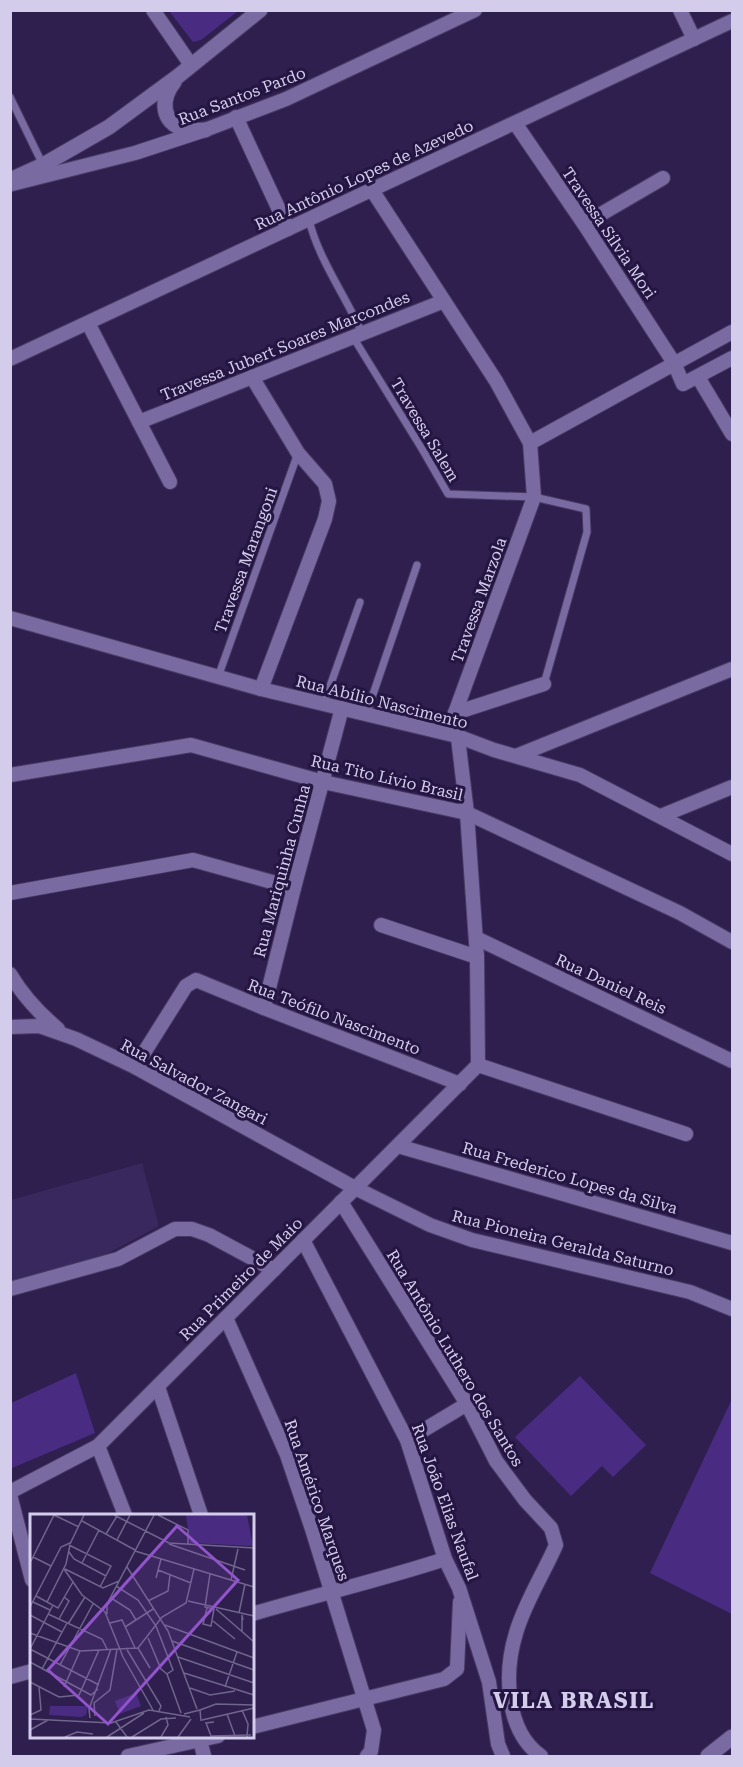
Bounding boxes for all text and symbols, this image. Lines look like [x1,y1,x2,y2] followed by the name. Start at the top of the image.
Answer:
[176,63,309,129] street label: Rua Santos Pardo
[252,116,477,234] street label: Rua Antônio Lopes de Azevedo
[558,164,660,302] street label: Travessa Sílvia Mori
[158,287,413,405] street label: Travessa Jubert Soares Marcondes
[387,375,464,486] street label: Travessa Salem
[211,484,281,636] street label: Travessa Marangoni
[447,534,511,665] street label: Travessa Marzola
[294,671,470,733] street label: Rua Abílio Nascimento
[309,751,465,805] street label: Rua Tito Lívio Brasil
[250,782,314,959] street label: Rua Mariquinha Cunha
[553,950,670,1018] street label: Rua Daniel Reis
[245,975,423,1059] street label: Rua Teófilo Nascimento
[117,1035,271,1129] street label: Rua Salvador Zangari
[460,1138,680,1218] street label: Rua Frederico Lopes da Silva
[450,1206,676,1280] street label: Rua Pioneira Geralda Saturno
[176,1213,307,1344] street label: Rua Primeiro de Maio
[383,1246,528,1470] street label: Rua Antônio Luthero dos Santos
[280,1417,354,1583] street label: Rua Américo Marques
[408,1421,482,1583] street label: Rua João Elias Naufal
[30,1514,254,1737] inset map
[493,1688,655,1713] district label: VILA BRASIL

